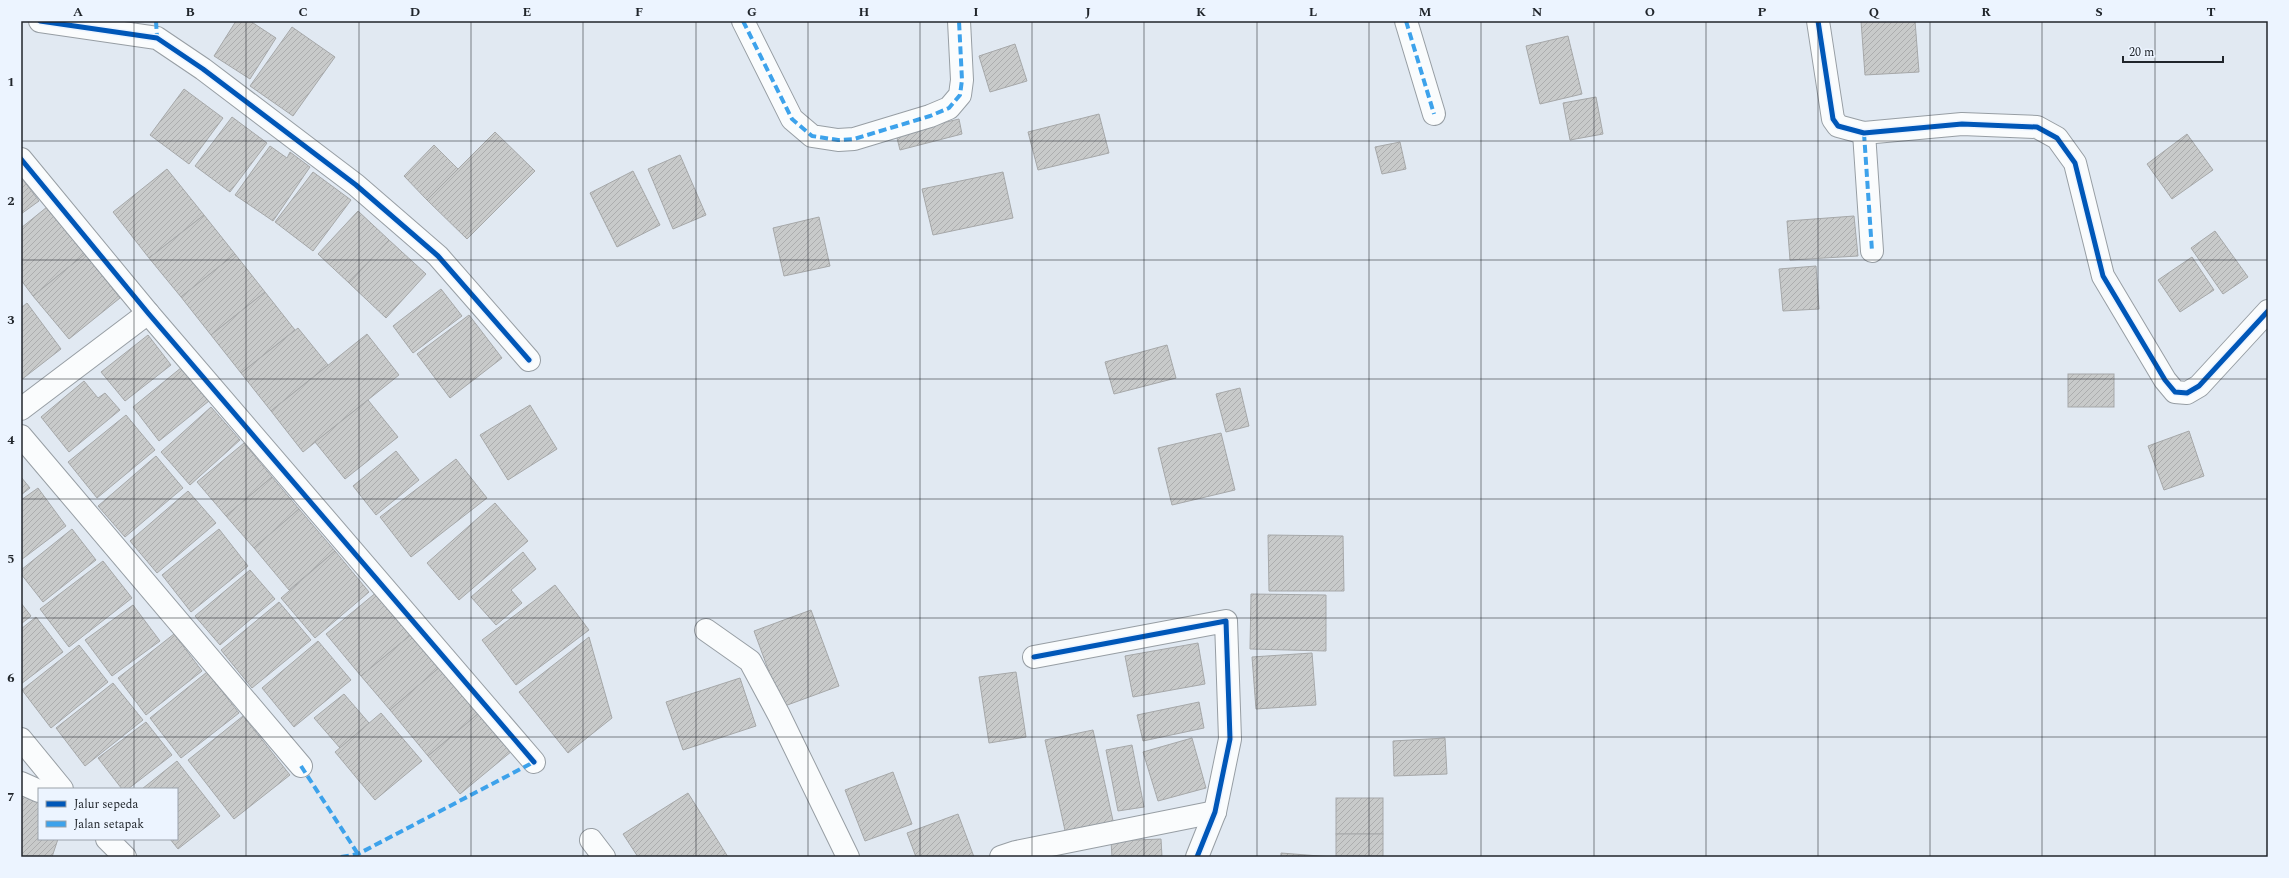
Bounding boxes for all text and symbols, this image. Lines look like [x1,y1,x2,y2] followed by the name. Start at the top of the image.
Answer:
[73,2,83,22] text: A
[185,2,195,22] text: B
[298,2,308,22] text: C
[410,2,420,22] text: D
[523,2,532,22] text: E
[635,2,643,22] text: F
[747,2,757,22] text: G
[859,2,870,22] text: H
[973,2,979,22] text: I
[1085,2,1091,22] text: J
[1196,2,1206,22] text: K
[1309,2,1317,22] text: L
[1419,2,1432,22] text: M
[1532,2,1543,22] text: N
[1645,2,1655,22] text: O
[1758,2,1767,22] text: P
[1869,2,1880,22] text: Q
[1981,2,1991,22] text: R
[2095,2,2103,22] text: S
[2206,2,2216,22] text: T
[2123,38,2223,64] scale bar
[2129,43,2154,62] text: 20 m
[7,72,15,92] text: 1
[7,191,15,211] text: 2
[7,310,15,330] text: 3
[7,430,15,450] text: 4
[7,549,15,569] text: 5
[7,668,15,688] text: 6
[7,787,15,807] text: 7
[38,788,178,840] legend
[74,795,139,814] text: Jalur sepeda
[74,815,144,834] text: Jalan setapak

